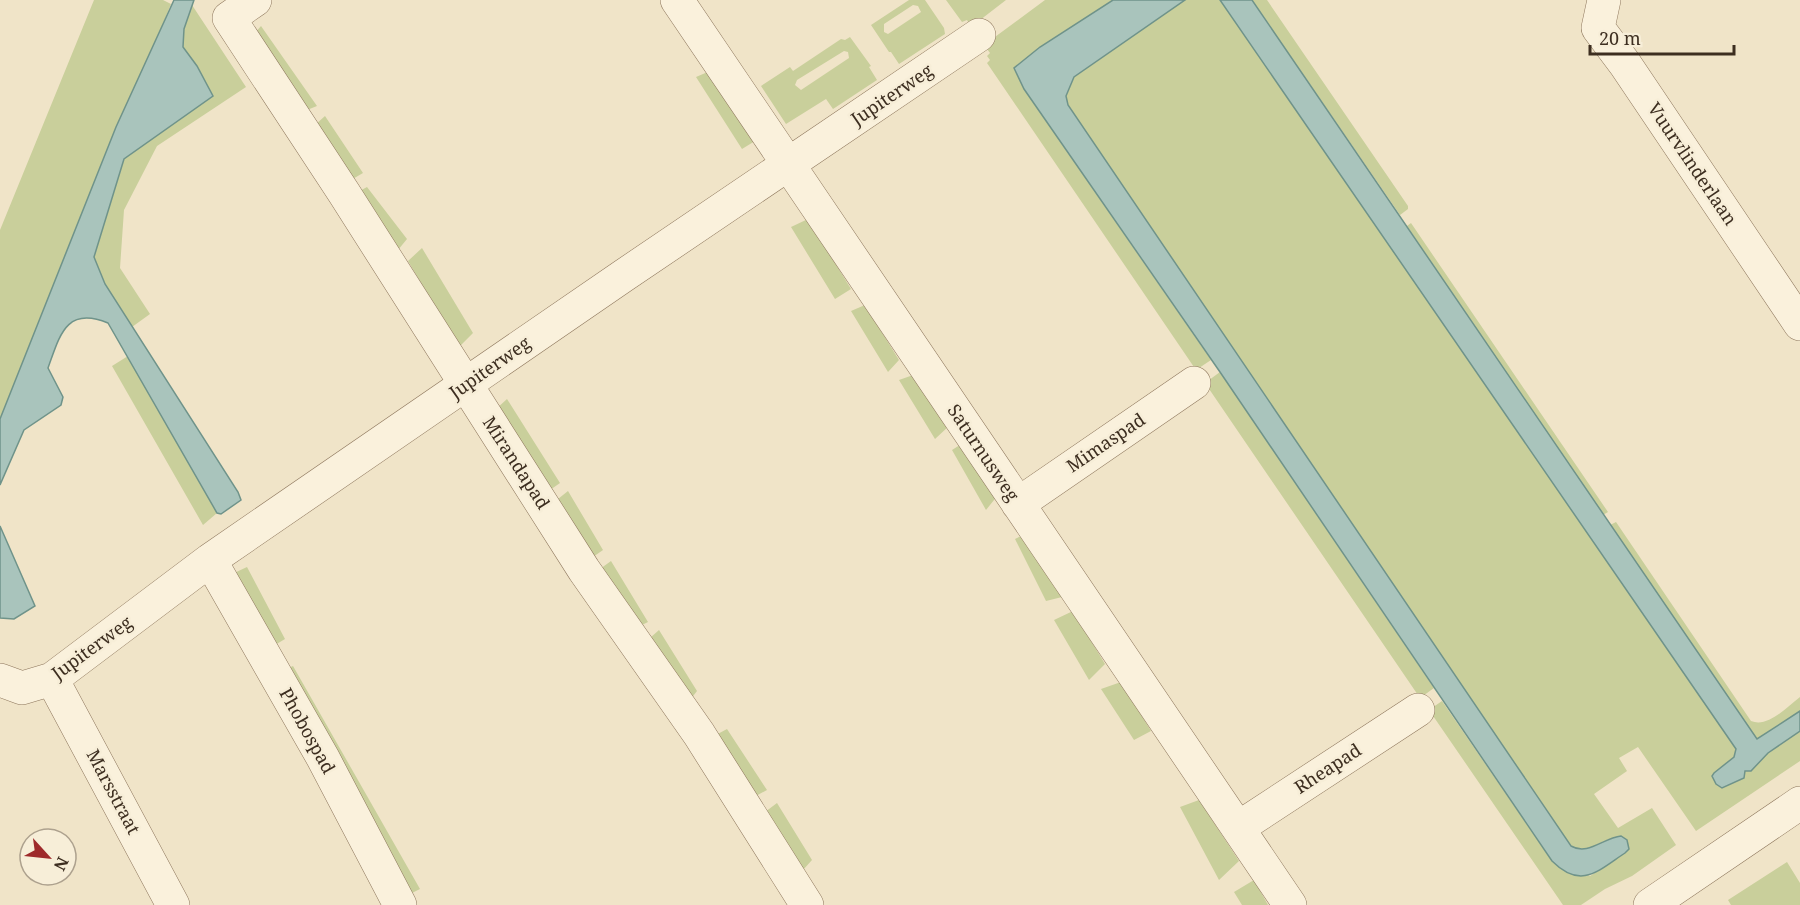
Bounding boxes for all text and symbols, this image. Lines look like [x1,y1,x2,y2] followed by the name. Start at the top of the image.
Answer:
[1590,18,1734,56] scale bar
[1599,26,1641,50] text: 20 m
[845,58,937,131] street label: Jupiterweg
[1643,97,1743,230] street label: Vuurvlinderlaan
[443,330,535,405] street label: Jupiterweg
[943,399,1025,506] street label: Saturnusweg
[1061,407,1150,477] street label: Mimaspad
[478,411,556,513] street label: Mirandapad
[46,610,137,685] street label: Jupiterweg
[274,683,341,778] street label: Phobospad
[1289,738,1366,799] street label: Rheapad
[82,745,146,838] street label: Marsstraat
[18,827,78,887] north arrow
[49,853,74,875] text: N

